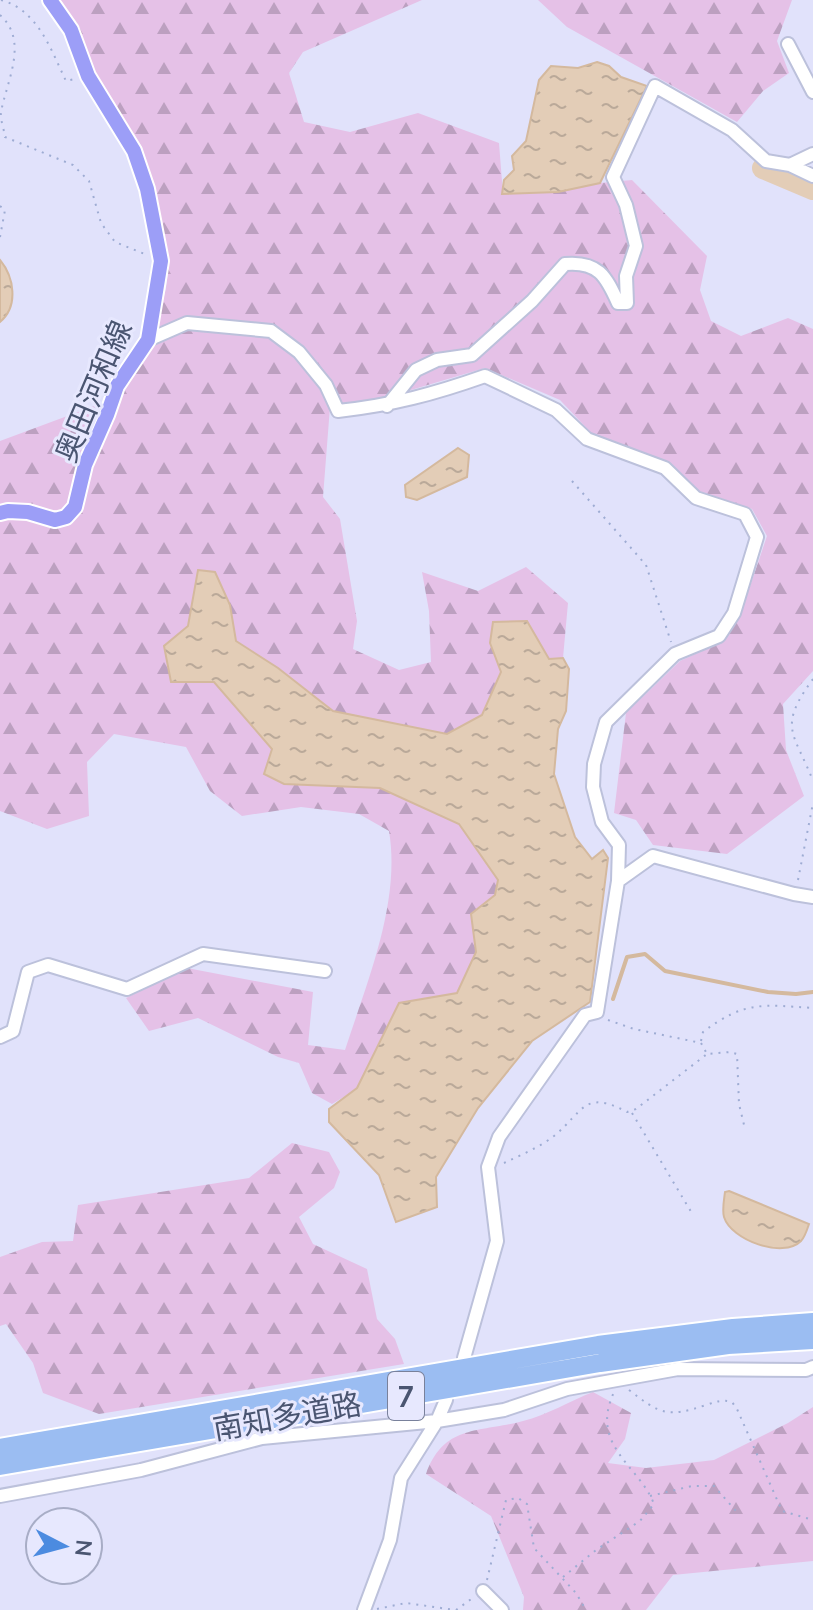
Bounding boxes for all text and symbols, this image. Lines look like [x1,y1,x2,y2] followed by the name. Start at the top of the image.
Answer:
[46,315,140,467] street label: 奥田河和線
[388,1372,424,1420] road number: 7
[210,1384,364,1448] street label: 南知多道路
[24,1506,104,1586] north arrow
[69,1538,99,1558] text: N

